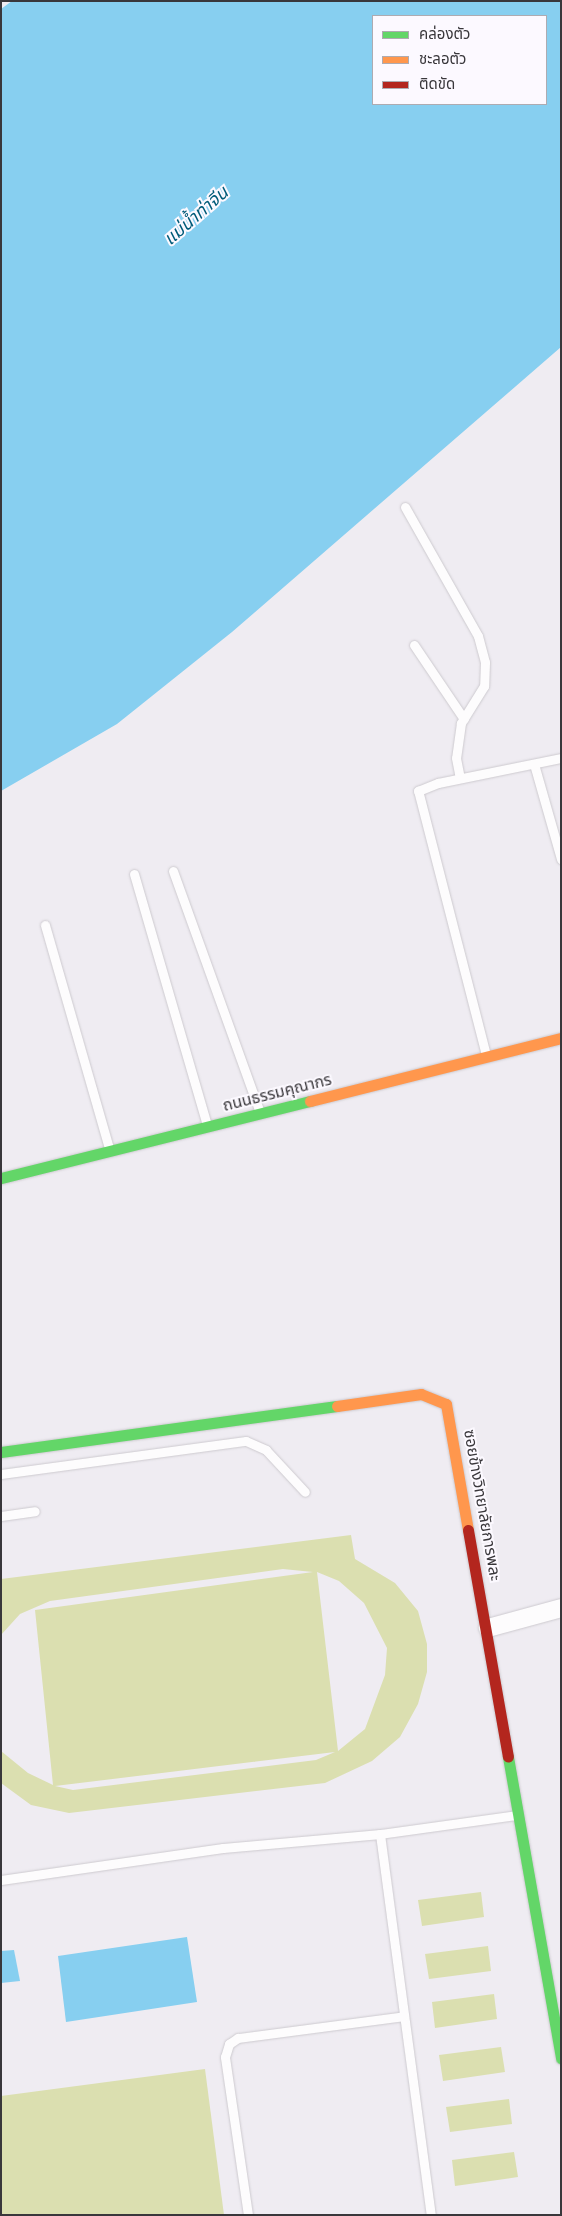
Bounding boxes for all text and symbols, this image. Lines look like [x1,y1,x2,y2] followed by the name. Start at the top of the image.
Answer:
[372,15,547,105] legend
[419,24,470,43] text: คล่องตัว
[419,49,466,68] text: ชะลอตัว
[419,74,455,93] text: ติดขัด
[159,182,233,250] water label: แม่น้ำท่าจีน
[221,1069,333,1115] street label: ถนนธรรมคุณากร
[460,1428,506,1582] street label: ซอยข้างวิทยาลัยการพละ

